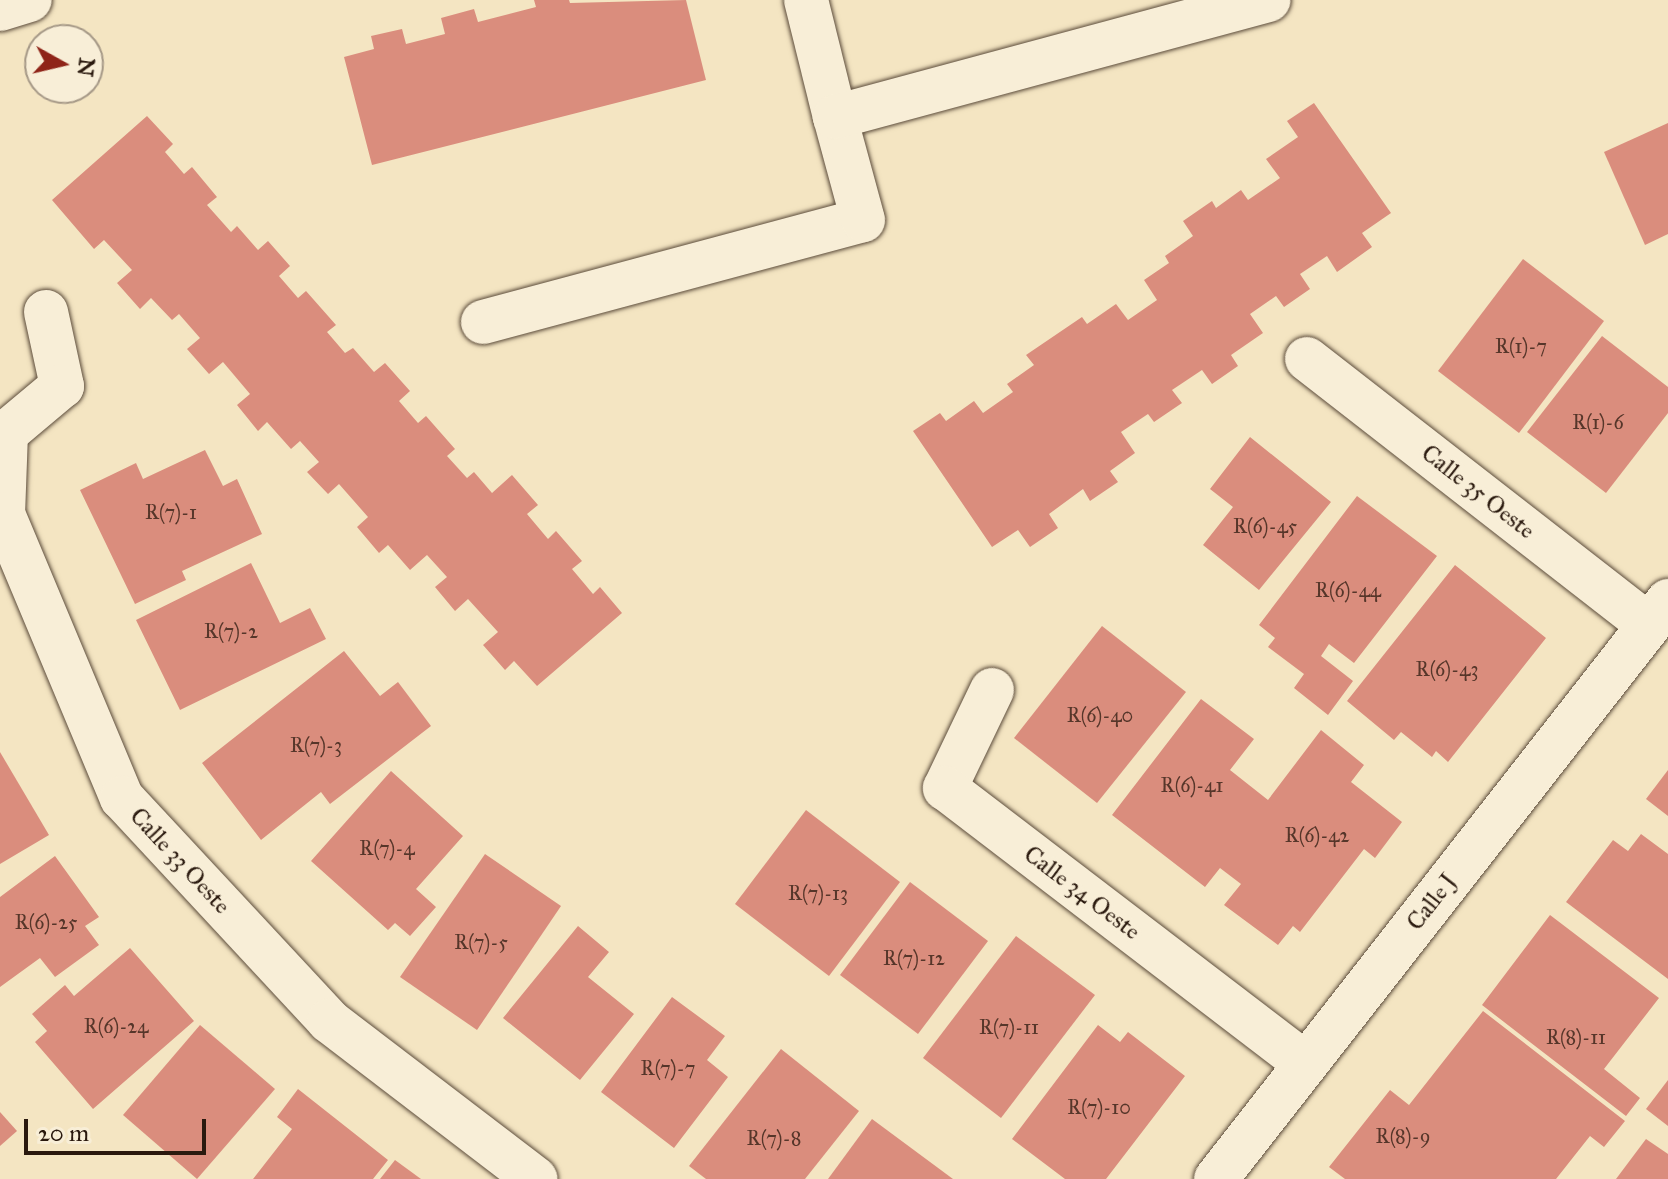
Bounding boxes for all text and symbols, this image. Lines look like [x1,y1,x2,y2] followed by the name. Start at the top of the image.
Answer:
[24,24,104,104] north arrow
[72,56,101,78] text: N
[1495,334,1547,358] house number: R(1)-7
[1572,410,1624,434] house number: R(1)-6
[1416,439,1540,545] street label: Calle 35 Oeste
[145,500,197,524] house number: R(7)-1
[1233,514,1297,538] house number: R(6)-45
[1315,578,1381,602] house number: R(6)-44
[204,619,258,643] house number: R(7)-2
[1416,657,1478,681] house number: R(6)-43
[1067,703,1133,727] house number: R(6)-40
[290,733,342,757] house number: R(7)-3
[1161,773,1223,797] house number: R(6)-41
[124,802,236,920] street label: Calle 33 Oeste
[1285,823,1349,847] house number: R(6)-42
[359,836,415,860] house number: R(7)-4
[1018,840,1146,946] street label: Calle 34 Oeste
[1401,868,1463,936] street label: Calle J
[788,881,848,905] house number: R(7)-13
[15,910,77,934] house number: R(6)-25
[454,930,508,954] house number: R(7)-5
[883,946,945,970] house number: R(7)-12
[84,1014,148,1038] house number: R(6)-24
[979,1015,1039,1039] house number: R(7)-11
[1546,1025,1606,1049] house number: R(8)-11
[641,1056,695,1080] house number: R(7)-7
[1067,1095,1131,1119] house number: R(7)-10
[28,1103,210,1153] scale bar
[38,1118,89,1148] text: 20 m
[1376,1124,1430,1148] house number: R(8)-9
[747,1126,801,1150] house number: R(7)-8

